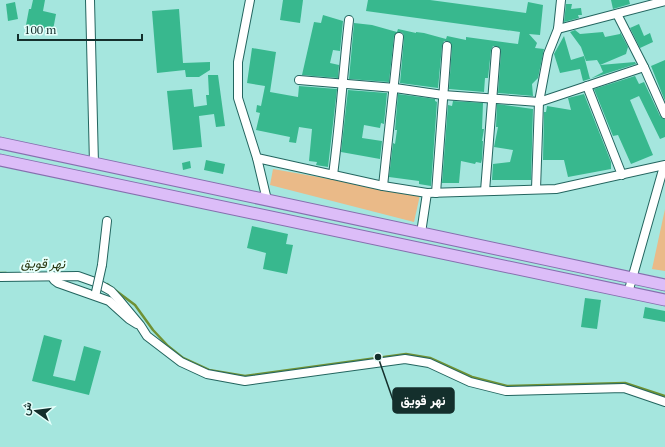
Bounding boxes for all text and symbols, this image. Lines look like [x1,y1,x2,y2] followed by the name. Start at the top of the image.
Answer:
[18,16,142,42] scale bar
[24,22,57,37] text: 100 m
[21,254,67,272] water label: نهر قويق
[393,388,454,413] callout: نهر قويق
[16,391,56,431] north arrow
[400,391,446,409] text: نهر قويق
[18,400,35,417] text: ش

